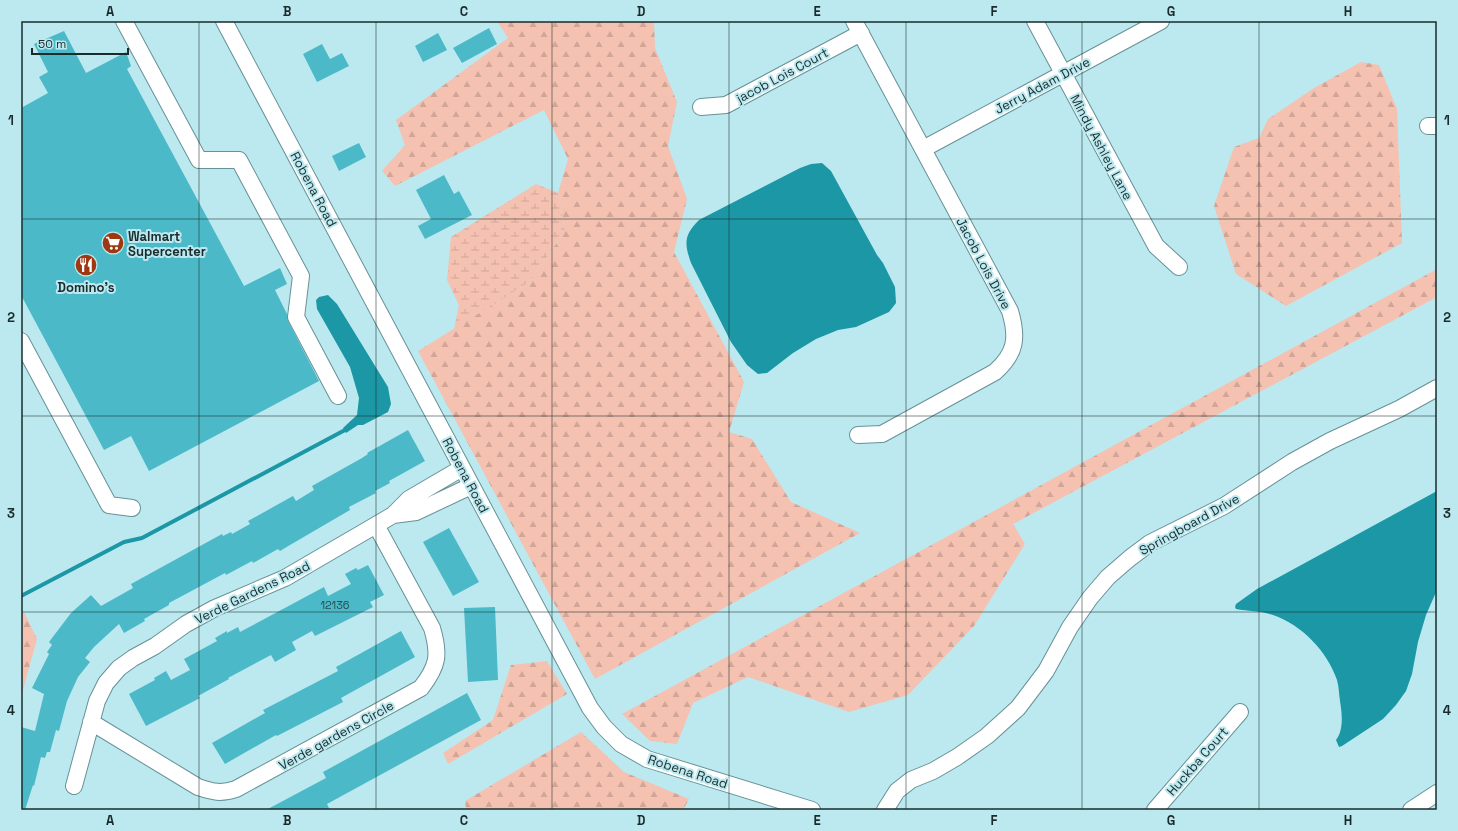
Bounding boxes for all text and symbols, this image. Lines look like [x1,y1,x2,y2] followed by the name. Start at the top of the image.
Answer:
[106,3,115,20] text: A
[283,3,292,20] text: B
[460,3,468,20] text: C
[637,3,646,20] text: D
[813,3,821,20] text: E
[991,3,998,20] text: F
[1167,3,1175,20] text: G
[1344,3,1352,20] text: H
[32,30,128,56] scale bar
[38,36,66,52] text: 50 m
[732,44,831,107] street label: jacob Lois Court
[992,53,1093,118] street label: Jerry Adam Drive
[1067,91,1137,203] street label: Mindy Ashley Lane
[8,112,14,129] text: 1
[1444,112,1450,129] text: 1
[287,149,341,230] street label: Robena Road
[952,214,1015,312] street label: Jacob Lois Drive
[128,228,206,260] place label: Walmart Supercenter
[100,230,126,256] supermarket icon: Walmart Supercenter
[73,252,99,278] restaurant icon: Domino's
[57,279,115,296] place label: Domino's
[7,309,15,326] text: 2
[1443,309,1451,326] text: 2
[439,435,493,516] street label: Robena Road
[1136,490,1242,559] street label: Springboard Drive
[7,505,15,522] text: 3
[1443,505,1451,522] text: 3
[192,557,313,628] street label: Verde Gardens Road
[320,598,350,612] house number: 12136
[276,697,397,774] street label: Verde gardens Circle
[7,702,15,719] text: 4
[1443,702,1451,719] text: 4
[1163,723,1232,799] street label: Huckba Court
[646,751,730,792] street label: Robena Road
[106,812,115,829] text: A
[283,812,292,829] text: B
[460,812,468,829] text: C
[637,812,646,829] text: D
[813,812,821,829] text: E
[991,812,998,829] text: F
[1167,812,1175,829] text: G
[1344,812,1352,829] text: H

